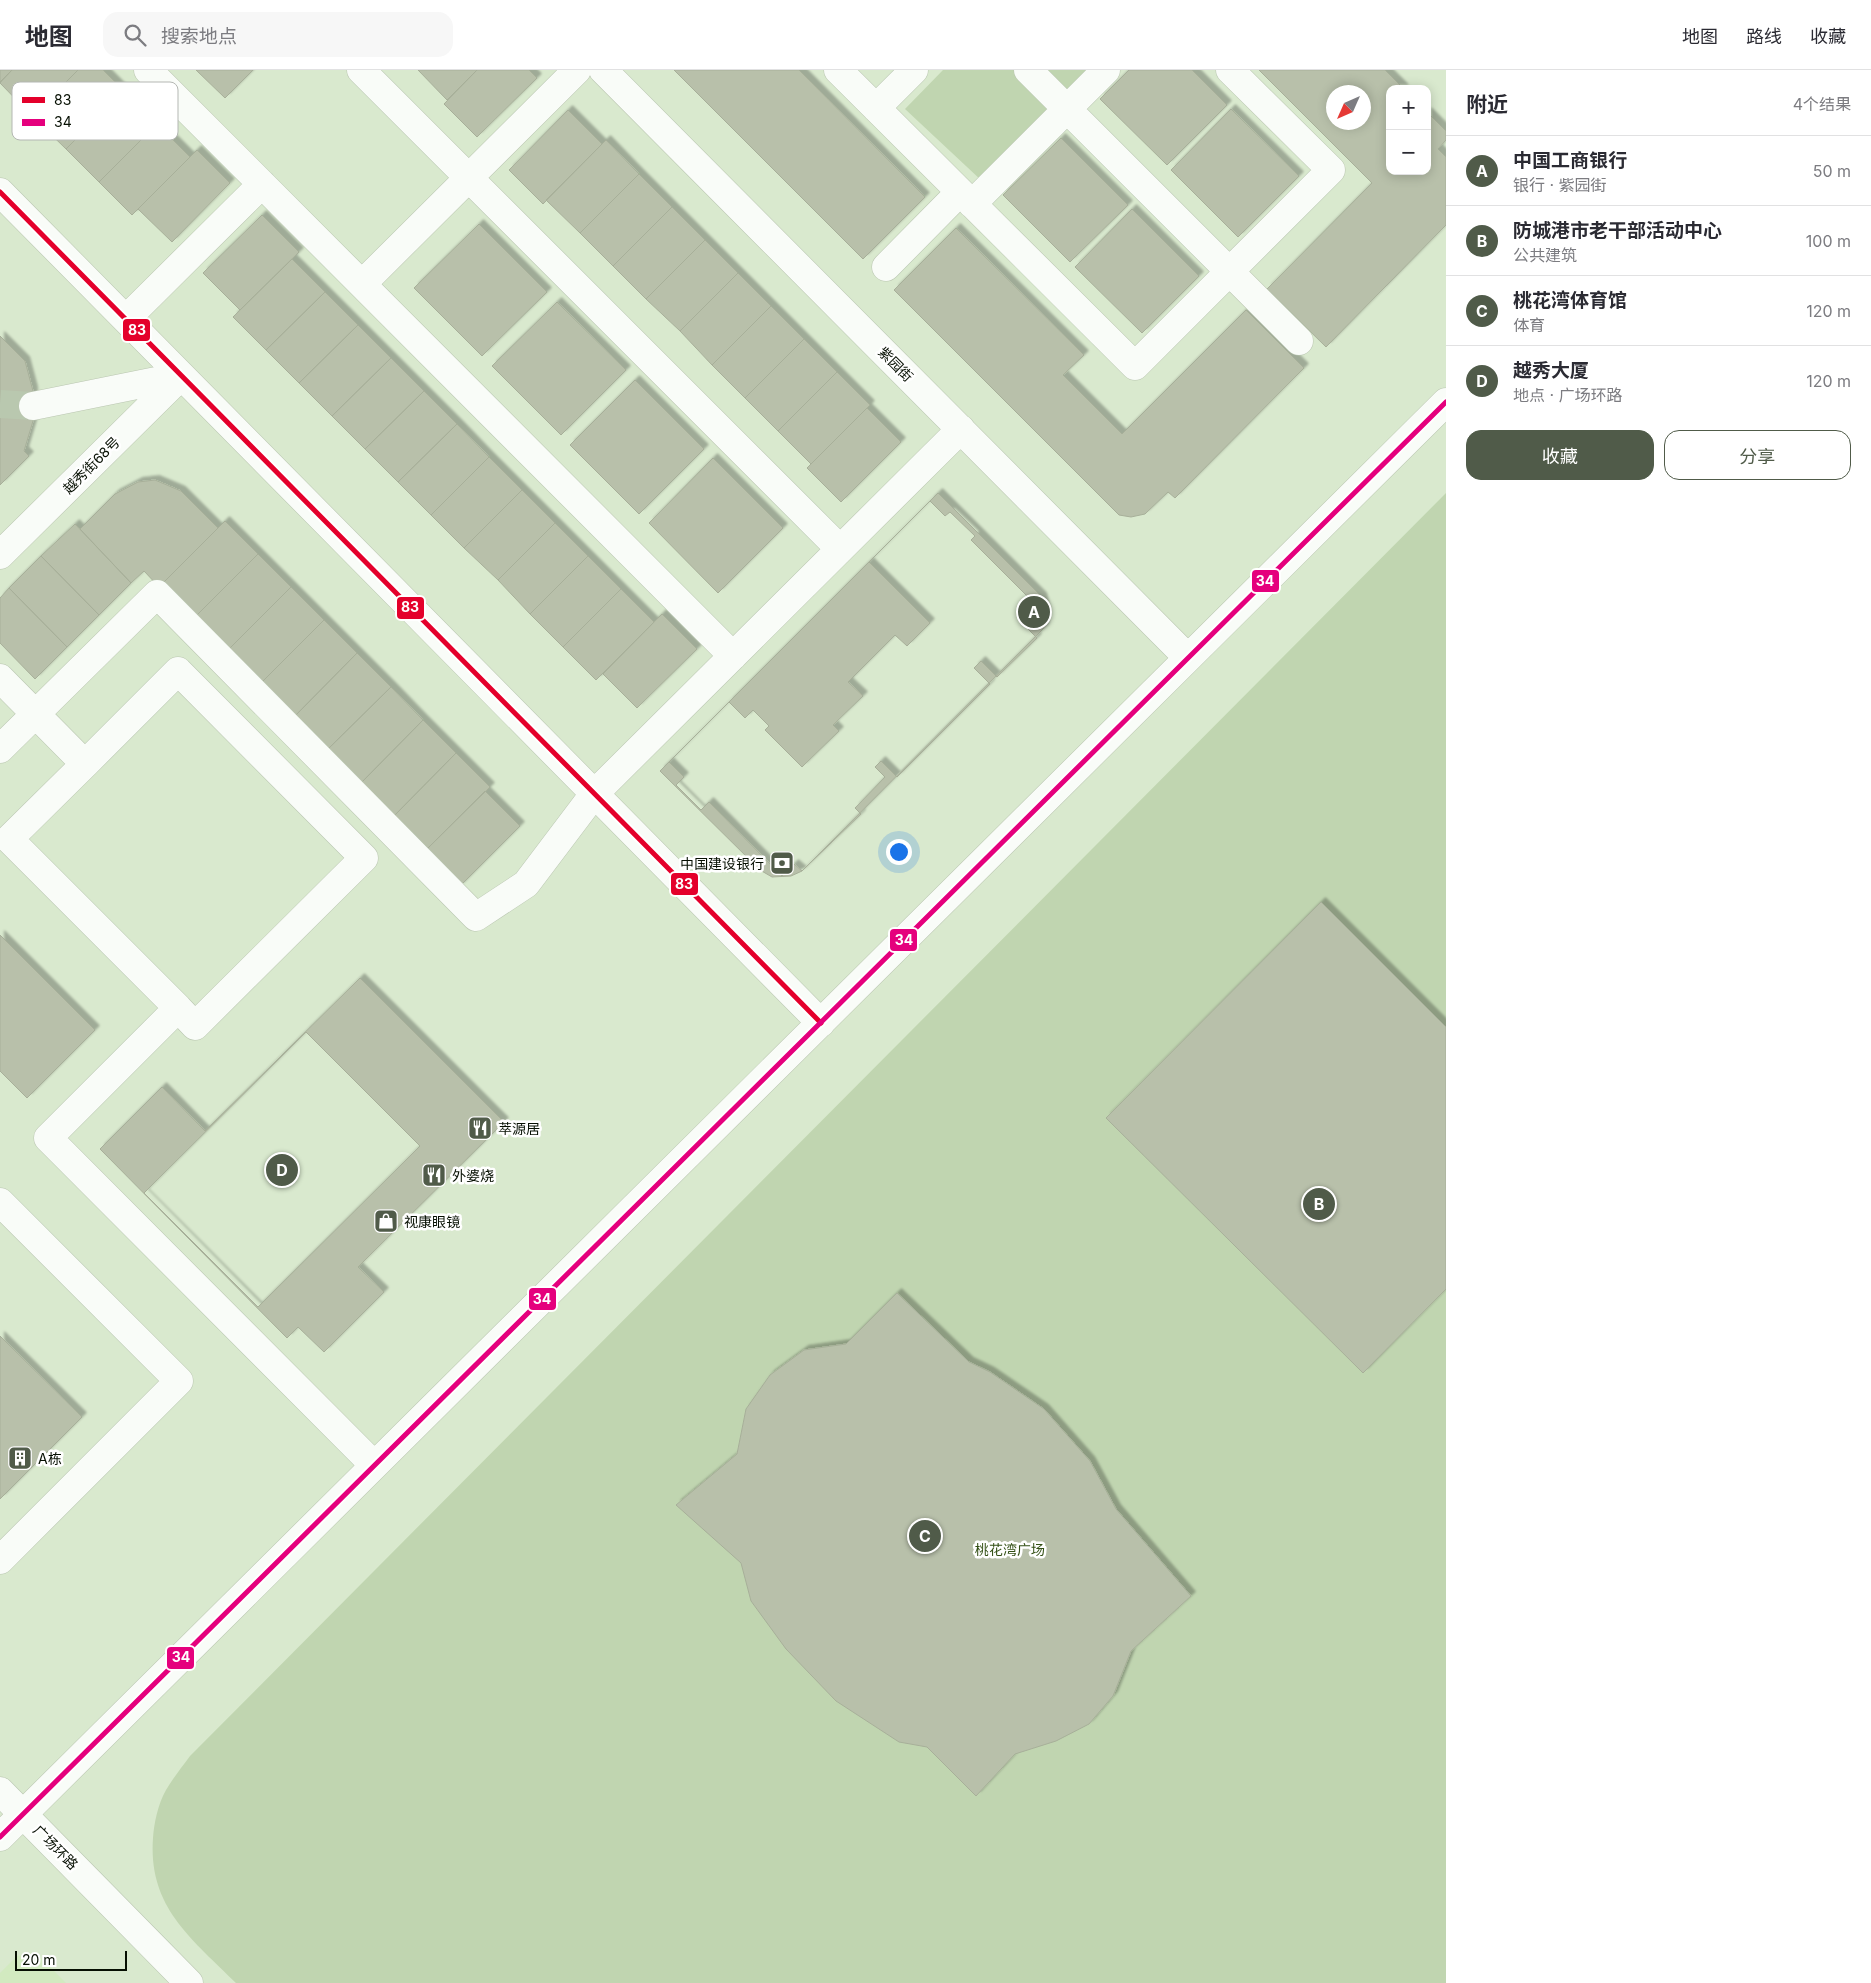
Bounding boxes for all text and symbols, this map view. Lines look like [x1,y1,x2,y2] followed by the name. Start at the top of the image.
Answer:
[103,12,453,57] search box
[121,21,149,49] icon: search
[25,22,73,51] text: 地图
[161,25,237,48] text: 搜索地点
[1682,26,1718,47] text: 地图
[1746,26,1782,47] text: 路线
[1810,26,1846,47] text: 收藏
[12,82,178,140] legend
[1326,85,1371,130] north arrow
[1386,85,1431,175] map controls
[1386,85,1431,130] button: +
[54,91,71,108] text: 83
[1466,92,1508,117] text: 附近
[1793,94,1851,114] text: 4个结果
[54,113,72,130] text: 34
[1386,130,1431,175] button: −
[1513,149,1627,172] text: 中国工商银行
[1476,161,1488,181] text: A
[1813,161,1851,181] text: 50 m
[1513,175,1607,195] text: 银行 · 紫园街
[1513,219,1722,242] text: 防城港市老干部活动中心
[1477,231,1487,251] text: B
[1806,231,1851,251] text: 100 m
[1513,245,1577,265] text: 公共建筑
[1513,289,1627,312] text: 桃花湾体育馆
[1476,301,1488,321] text: C
[1806,301,1851,321] text: 120 m
[1513,315,1545,335] text: 体育
[122,318,151,342] line badge: 83
[128,321,146,338] text: 83
[875,343,917,385] street label: 紫园街
[1513,359,1589,382] text: 越秀大厦
[1476,371,1488,391] text: D
[1806,371,1851,391] text: 120 m
[1513,385,1623,405] text: 地点 · 广场环路
[1466,430,1654,480] button: 收藏
[1664,430,1851,480] button: 分享
[59,433,123,497] street label: 越秀街68号
[1251,569,1280,593] line badge: 34
[1256,572,1274,589] text: 34
[1018,593,1050,631] pin: A
[396,596,425,620] line badge: 83
[401,598,419,615] text: 83
[886,839,912,865] your location
[769,850,795,876] bank icon: 中国建设银行
[680,855,764,872] place label: 中国建设银行
[670,872,699,896] line badge: 83
[675,875,693,892] text: 83
[889,928,918,952] line badge: 34
[895,931,913,948] text: 34
[467,1115,493,1141] restaurant icon: 萃源居
[498,1120,540,1137] place label: 萃源居
[266,1151,298,1189] pin: D
[421,1162,447,1188] restaurant icon: 外婆烧
[452,1167,494,1184] place label: 外婆烧
[1303,1185,1335,1223] pin: B
[373,1208,399,1234] shop icon: 视康眼镜
[404,1213,460,1230] place label: 视康眼镜
[528,1287,557,1311] line badge: 34
[533,1290,551,1307] text: 34
[7,1445,33,1471] building icon: A栋
[38,1450,62,1467] place label: A栋
[909,1517,941,1555] pin: C
[975,1541,1045,1558] park label: 桃花湾广场
[166,1646,195,1670] line badge: 34
[172,1648,190,1665] text: 34
[30,1821,82,1873] street label: 广场环路
[15,1948,128,1971] scale bar
[22,1951,56,1968] text: 20 m

